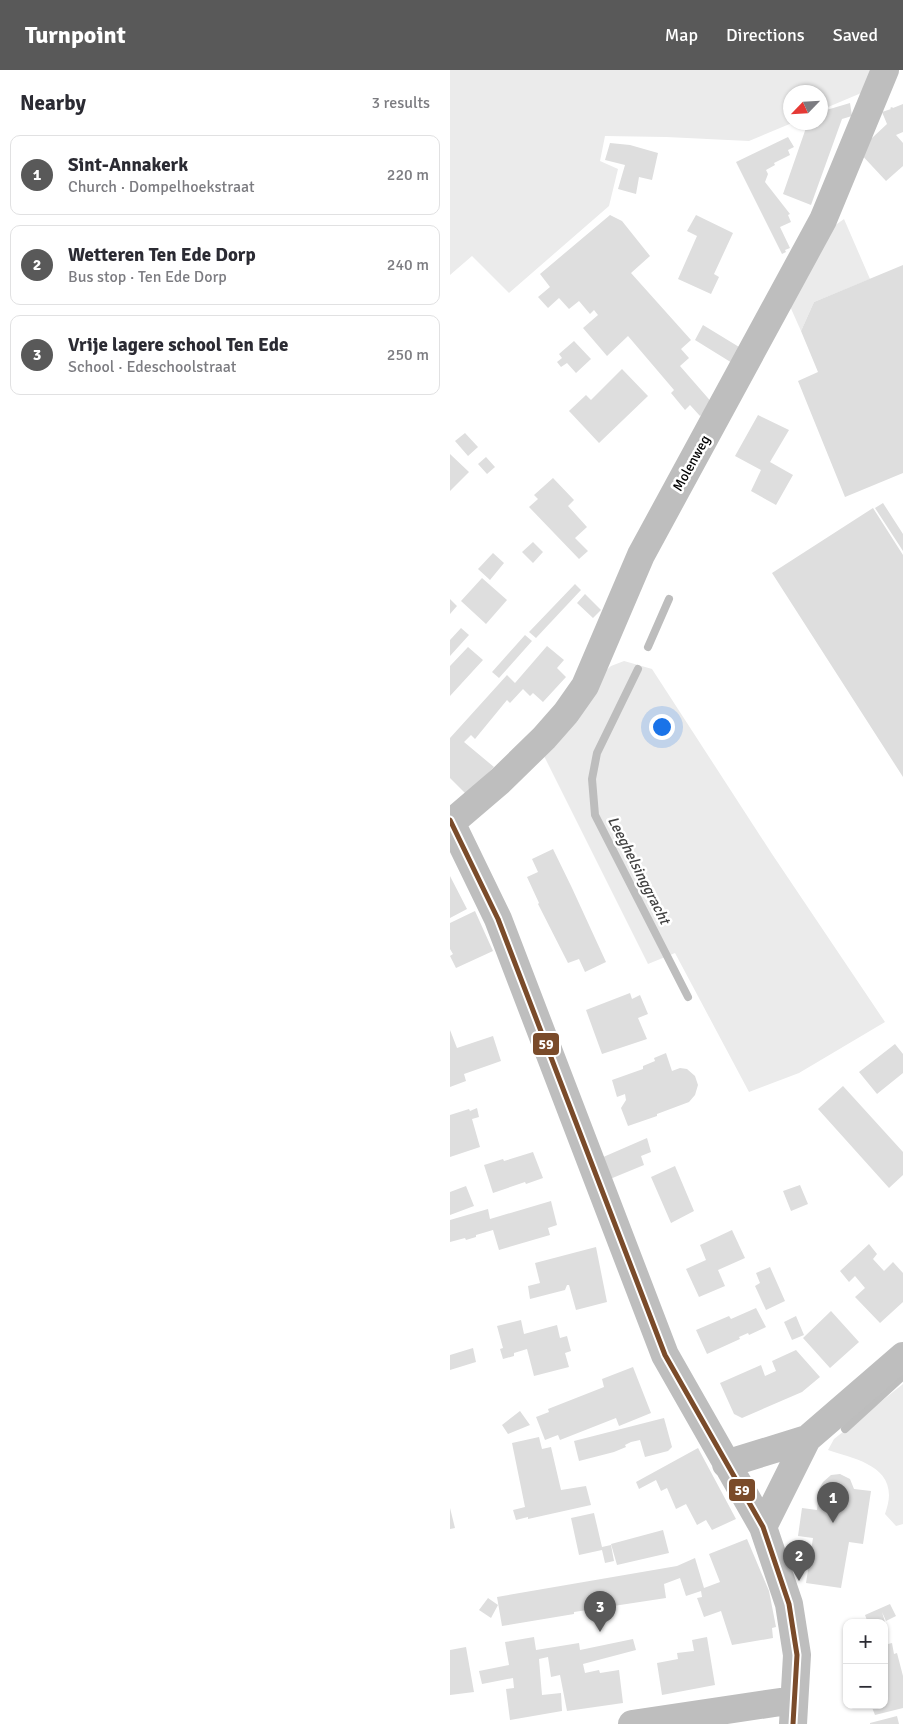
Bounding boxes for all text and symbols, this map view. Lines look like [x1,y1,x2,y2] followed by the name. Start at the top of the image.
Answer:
[25,20,126,50] text: Turnpoint
[665,24,698,46] text: Map
[726,24,805,46] text: Directions
[833,24,878,46] text: Saved
[783,85,828,130] north arrow
[20,90,86,116] text: Nearby
[371,93,430,113] text: 3 results
[68,153,188,177] text: Sint-Annakerk
[33,165,41,185] text: 1
[387,165,429,185] text: 220 m
[68,177,255,197] text: Church · Dompelhoekstraat
[68,243,256,267] text: Wetteren Ten Ede Dorp
[33,255,41,275] text: 2
[387,255,429,275] text: 240 m
[68,267,227,287] text: Bus stop · Ten Ede Dorp
[68,333,288,357] text: Vrije lagere school Ten Ede
[33,345,41,365] text: 3
[387,345,429,365] text: 250 m
[68,357,236,377] text: School · Edeschoolstraat
[669,432,714,494] street label: Molenweg
[649,714,675,740] your location
[604,813,675,928] water label: Leeghelsinggracht
[532,1032,560,1056] line badge: 59
[538,1036,554,1053] text: 59
[728,1478,756,1502] line badge: 59
[734,1482,750,1499] text: 59
[817,1482,849,1523] pin: 1
[783,1540,815,1581] pin: 2
[584,1591,616,1632] pin: 3
[843,1619,888,1709] map controls
[843,1619,888,1664] button: +
[843,1664,888,1709] button: −

